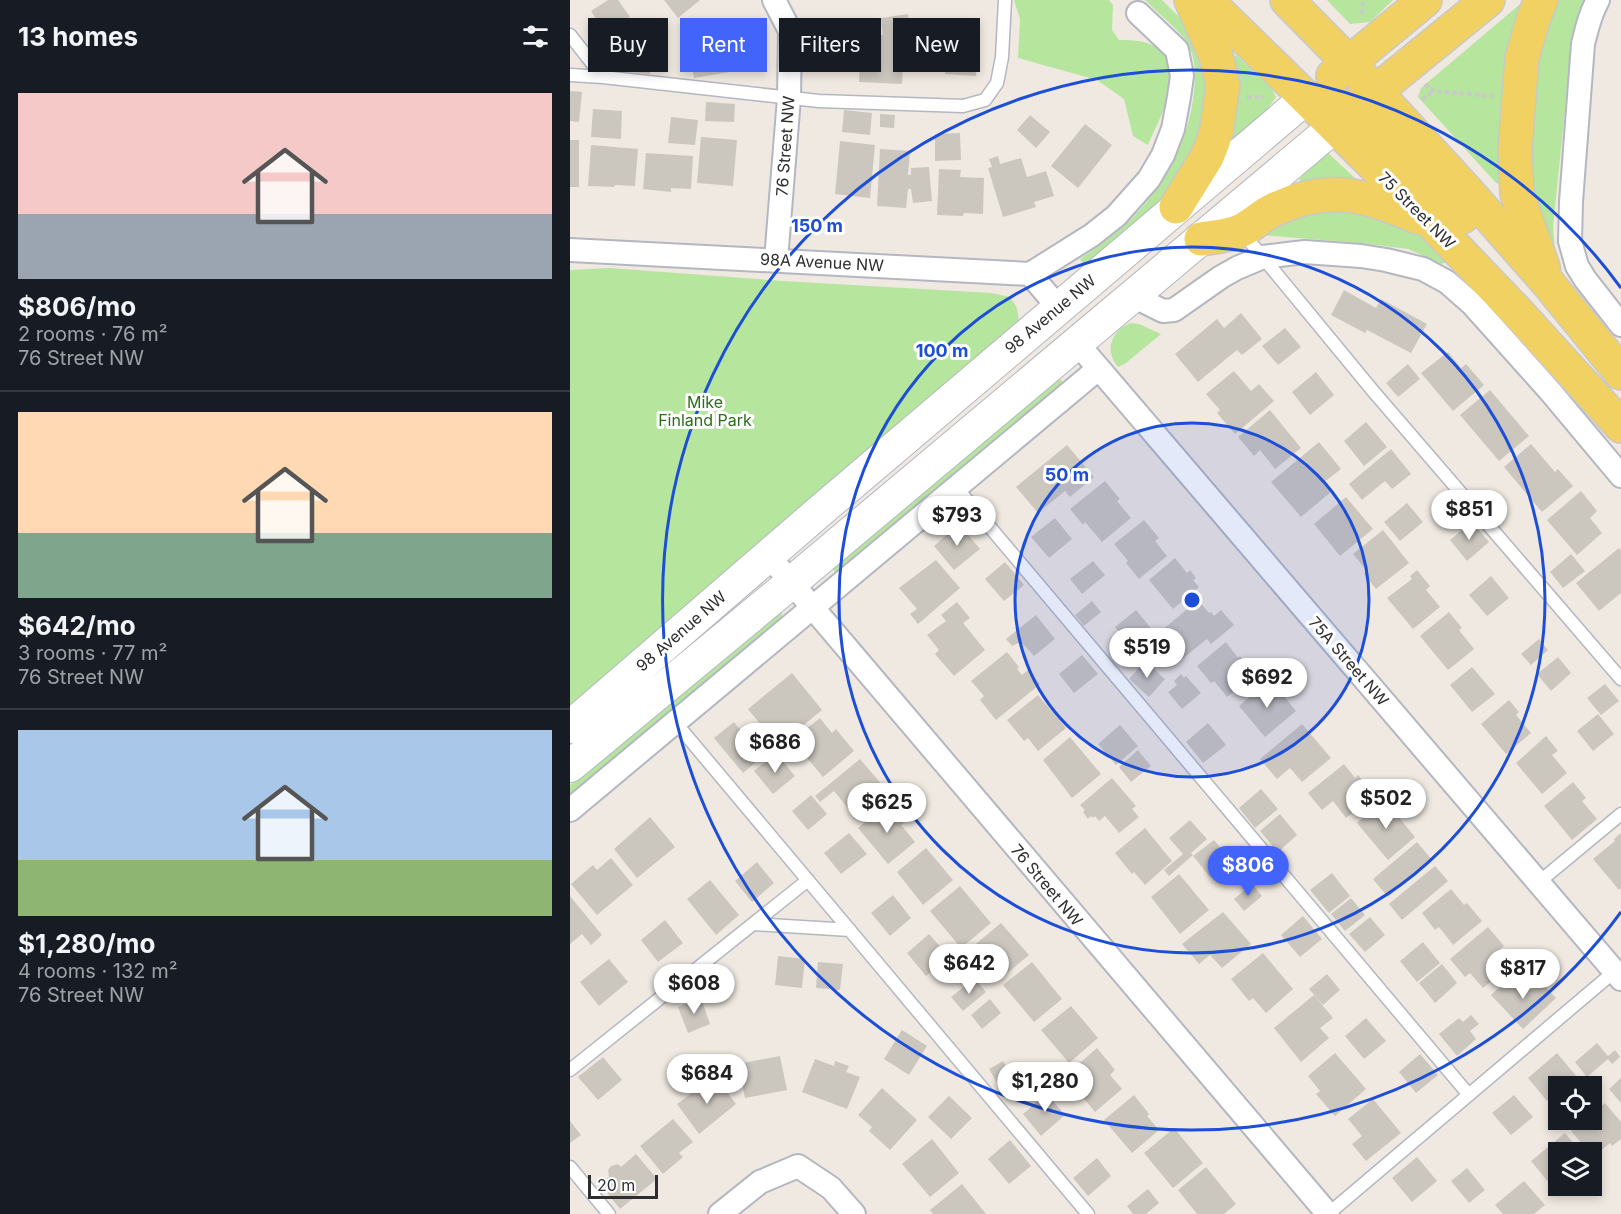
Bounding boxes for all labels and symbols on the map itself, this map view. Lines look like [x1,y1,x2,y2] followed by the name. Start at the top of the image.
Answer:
[772,95,799,197] street label: 76 Street NW
[1374,167,1460,253] street label: 75 Street NW
[791,215,843,236] text: 150 m
[760,249,885,275] street label: 98A Avenue NW
[1000,270,1100,358] street label: 98 Avenue NW
[916,340,968,361] text: 100 m
[658,392,752,430] park label: Mike Finland Park
[1045,464,1089,485] text: 50 m
[1433,490,1505,541] pin: $851
[921,496,993,547] pin: $793
[632,586,730,676] street label: 98 Avenue NW
[1182,590,1202,610] centre of rings
[1305,612,1393,710] street label: 75A Street NW
[1111,628,1183,679] pin: $519
[1231,658,1303,709] pin: $692
[739,723,811,774] pin: $686
[1350,779,1422,830] pin: $502
[851,783,923,834] pin: $625
[1007,840,1087,930] street label: 76 Street NW
[1212,846,1284,897] pin: $806
[933,944,1005,995] pin: $642
[1487,949,1559,1000] pin: $817
[658,964,730,1015] pin: $608
[671,1054,743,1105] pin: $684
[996,1062,1094,1113] pin: $1,280
[588,1172,658,1200] scale bar

